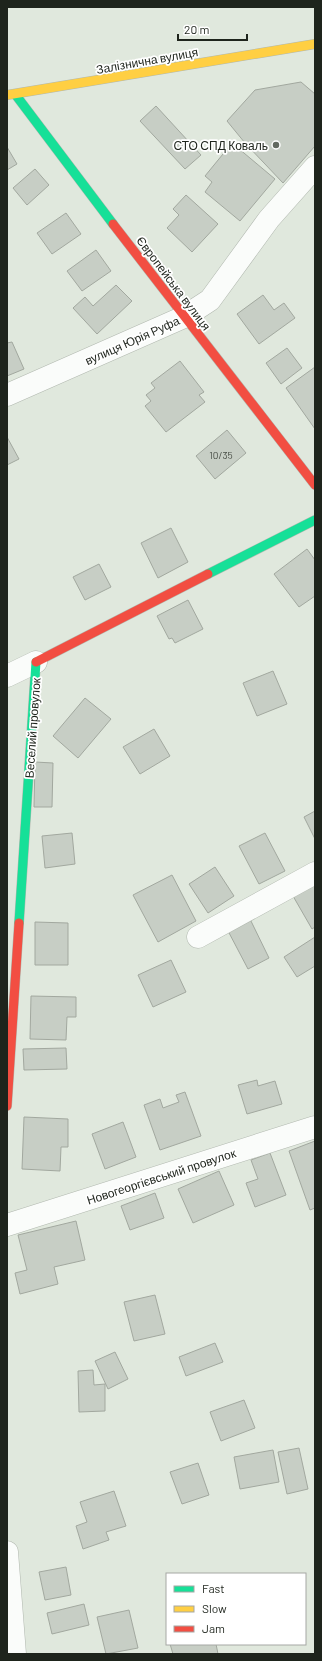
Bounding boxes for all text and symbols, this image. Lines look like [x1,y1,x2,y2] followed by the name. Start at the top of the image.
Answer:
[178,16,247,42] scale bar
[184,22,210,36] text: 20 m
[95,44,199,77] street label: Залізнична вулиця
[174,138,268,153] place label: СТО СПД Коваль
[271,140,281,150] marker: СТО СПД Коваль
[133,233,214,333] street label: Європейська вулиця
[83,313,182,368] street label: вулиця Юрія Руфа
[209,449,233,461] house number: 10/35
[22,677,44,779] street label: Веселий провулок
[85,1145,238,1208] street label: Новогеоргієвський провулок
[166,1573,306,1645] legend
[202,1581,225,1595] text: Fast
[202,1601,227,1615] text: Slow
[202,1621,225,1635] text: Jam

